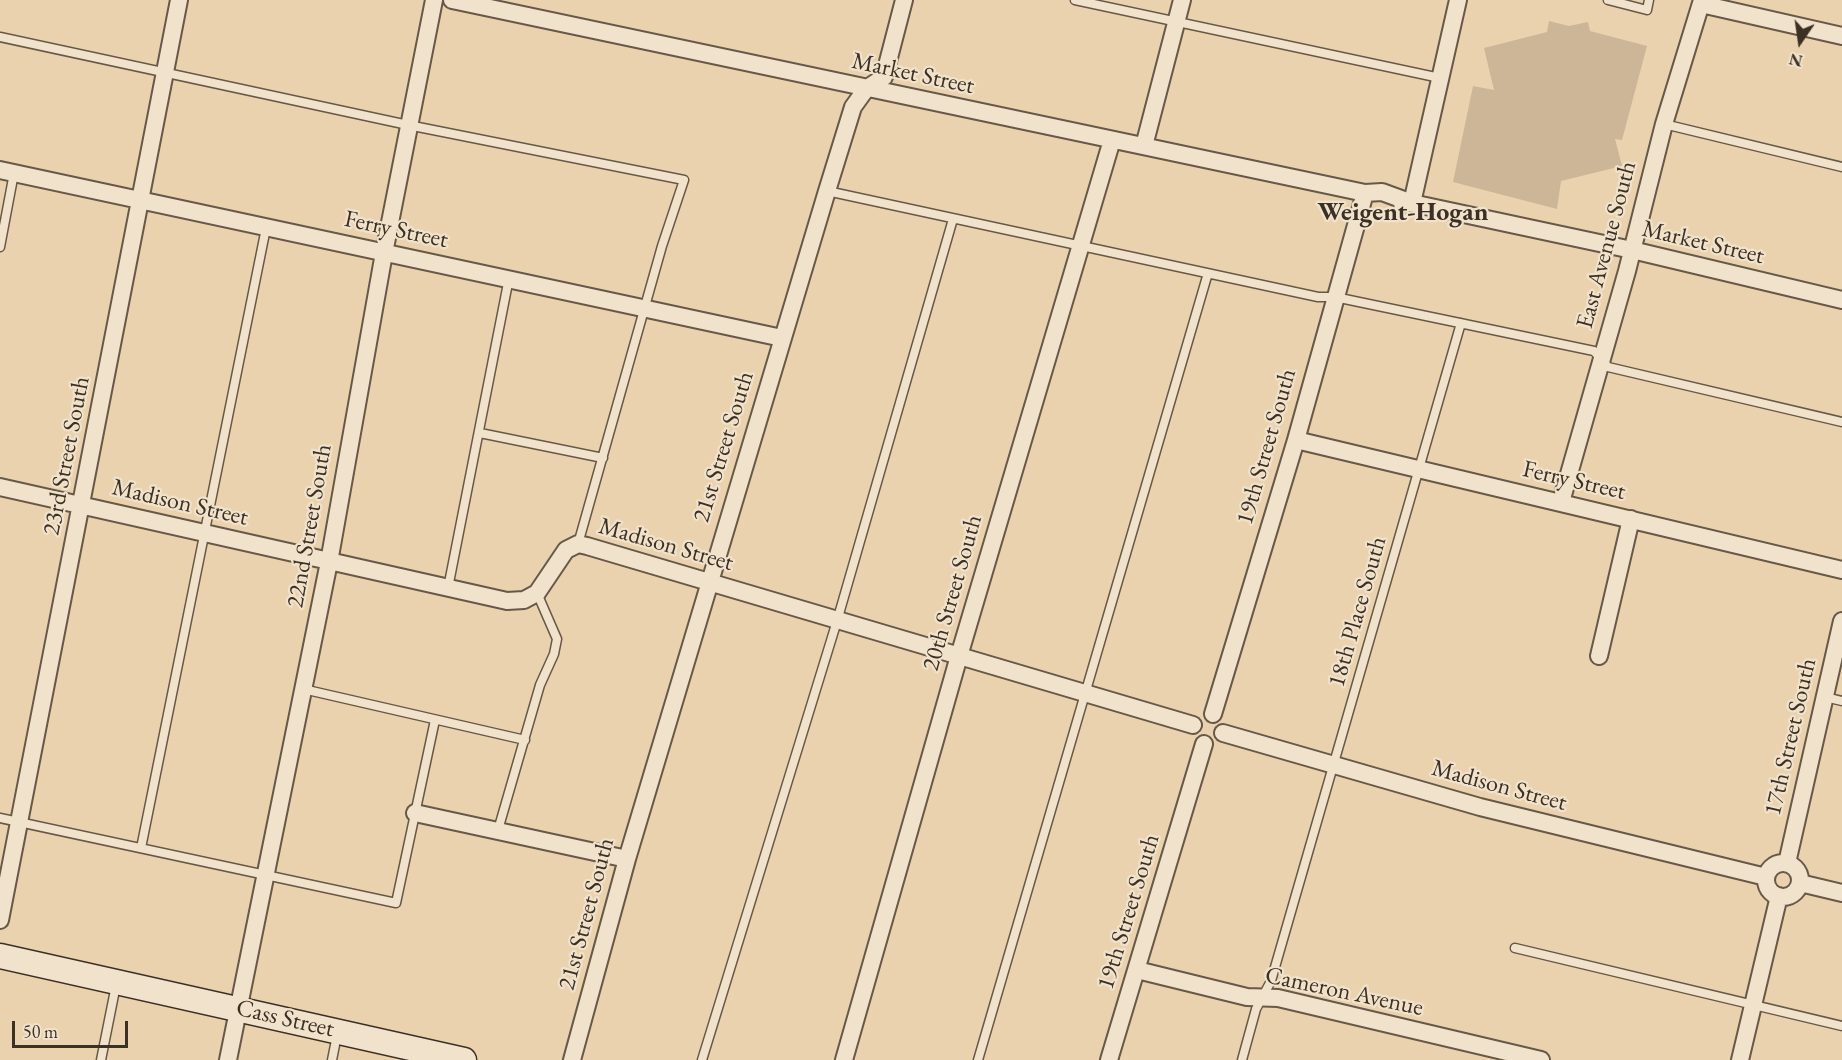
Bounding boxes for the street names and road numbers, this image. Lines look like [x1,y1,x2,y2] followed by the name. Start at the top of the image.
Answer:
[849,47,977,101] street label: Market Street
[1571,158,1643,332] street label: East Avenue South
[342,205,450,255] street label: Ferry Street
[1639,215,1767,271] street label: Market Street
[1231,366,1303,528] street label: 19th Street South
[687,368,761,526] street label: 21st Street South
[37,374,97,538] street label: 23rd Street South
[281,442,339,610] street label: 22nd Street South
[1520,455,1628,507] street label: Ferry Street
[109,473,251,533] street label: Madison Street
[595,512,737,578] street label: Madison Street
[917,512,989,674] street label: 20th Street South
[1323,533,1393,691] street label: 18th Place South
[1759,655,1823,819] street label: 17th Street South
[1428,754,1570,818] street label: Madison Street
[1092,831,1166,993] street label: 19th Street South
[553,835,621,993] street label: 21st Street South
[1262,961,1426,1023] street label: Cameron Avenue
[233,994,337,1044] street label: Cass Street

